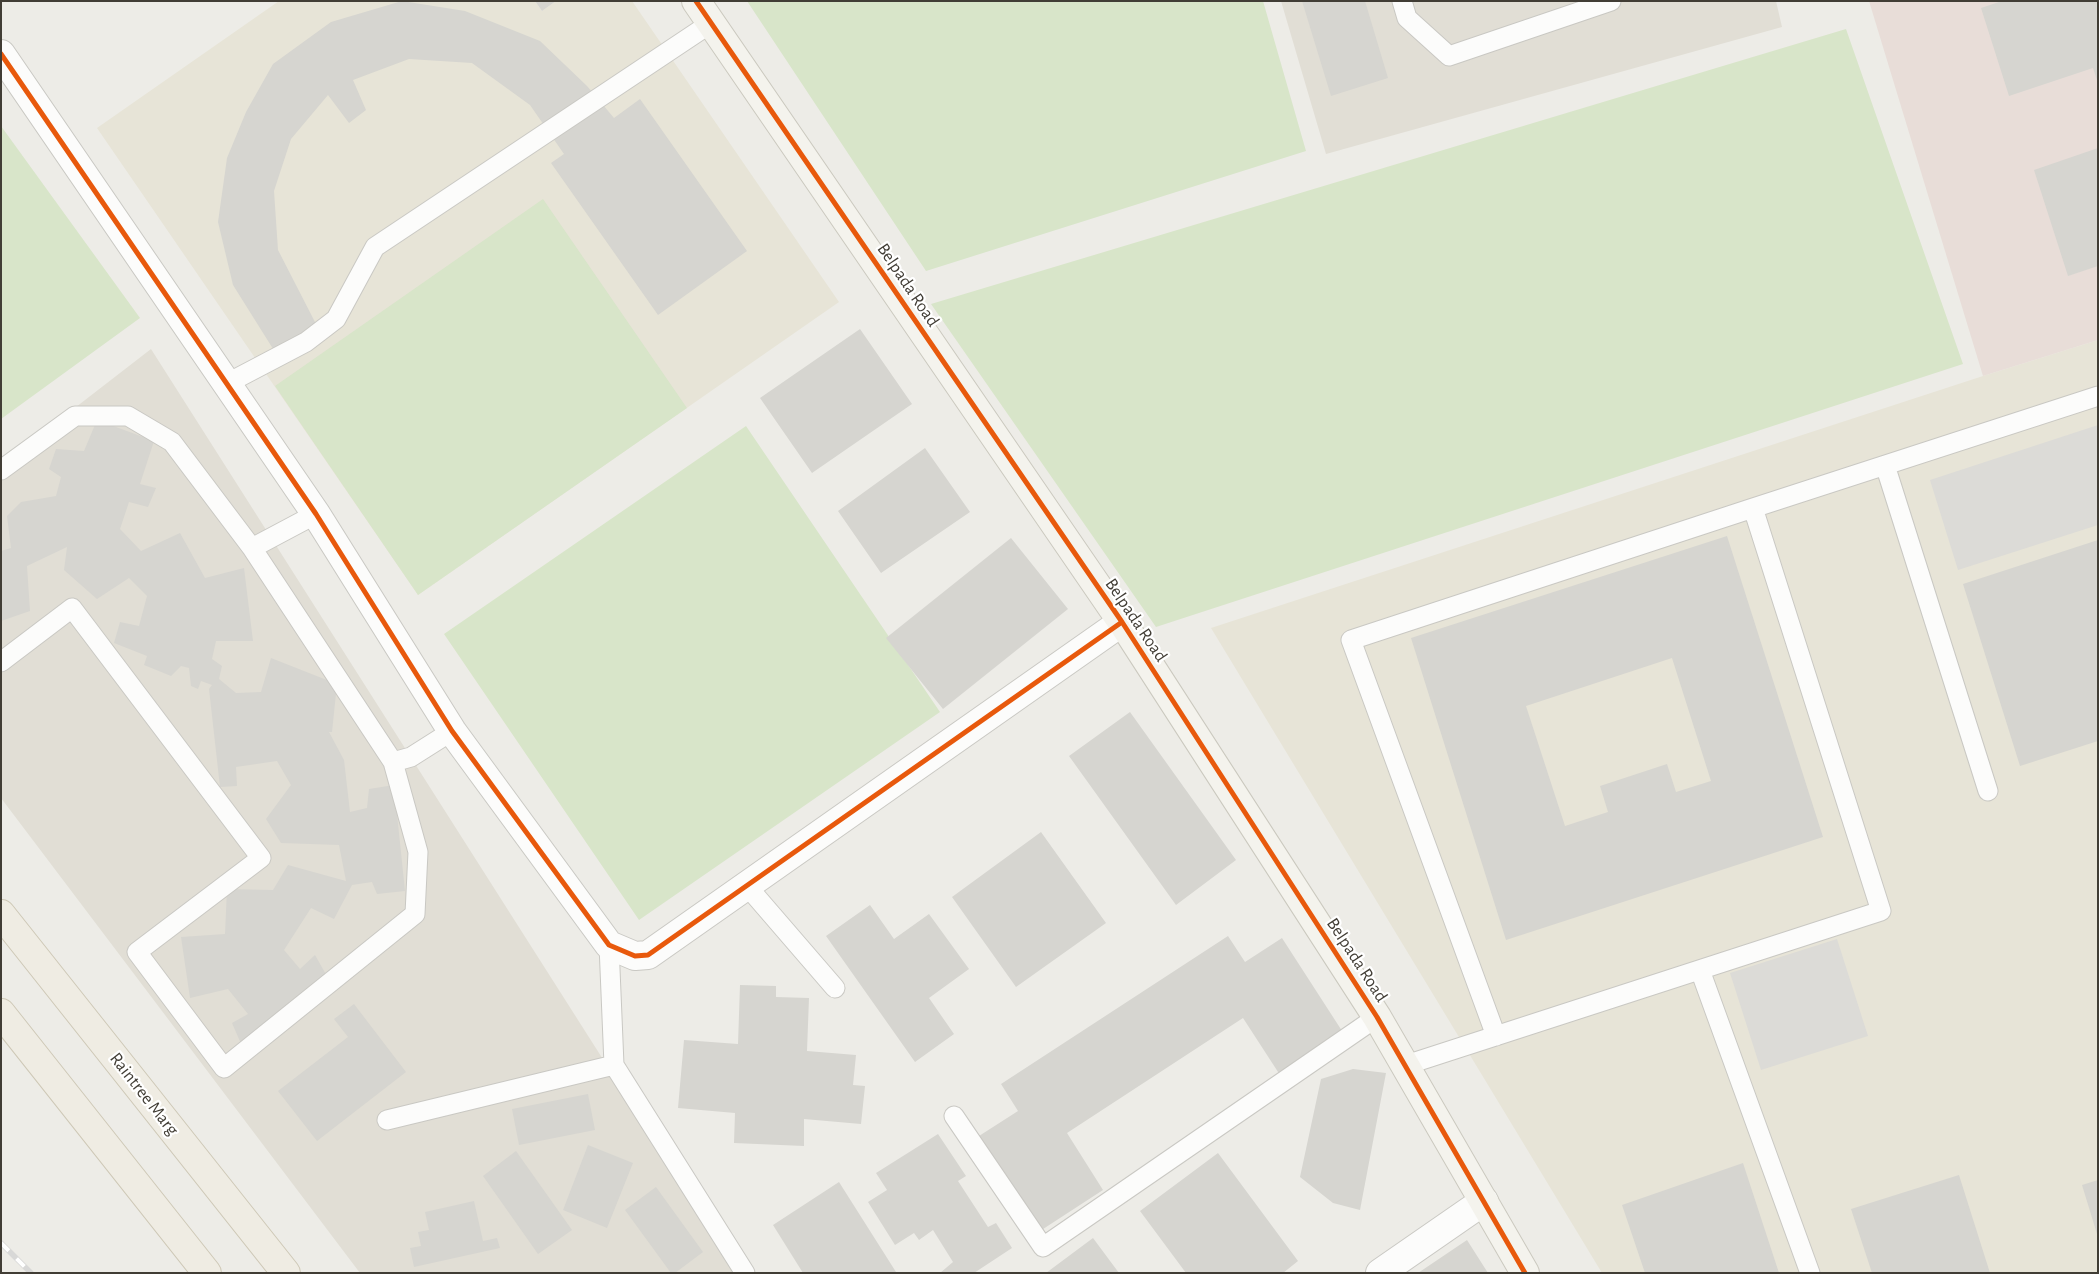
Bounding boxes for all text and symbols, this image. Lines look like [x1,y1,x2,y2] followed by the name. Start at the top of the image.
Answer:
[872,239,944,331] street label: Belpada Road
[1100,574,1172,666] street label: Belpada Road
[1322,914,1392,1006] street label: Belpada Road
[105,1048,183,1140] street label: Raintree Marg

